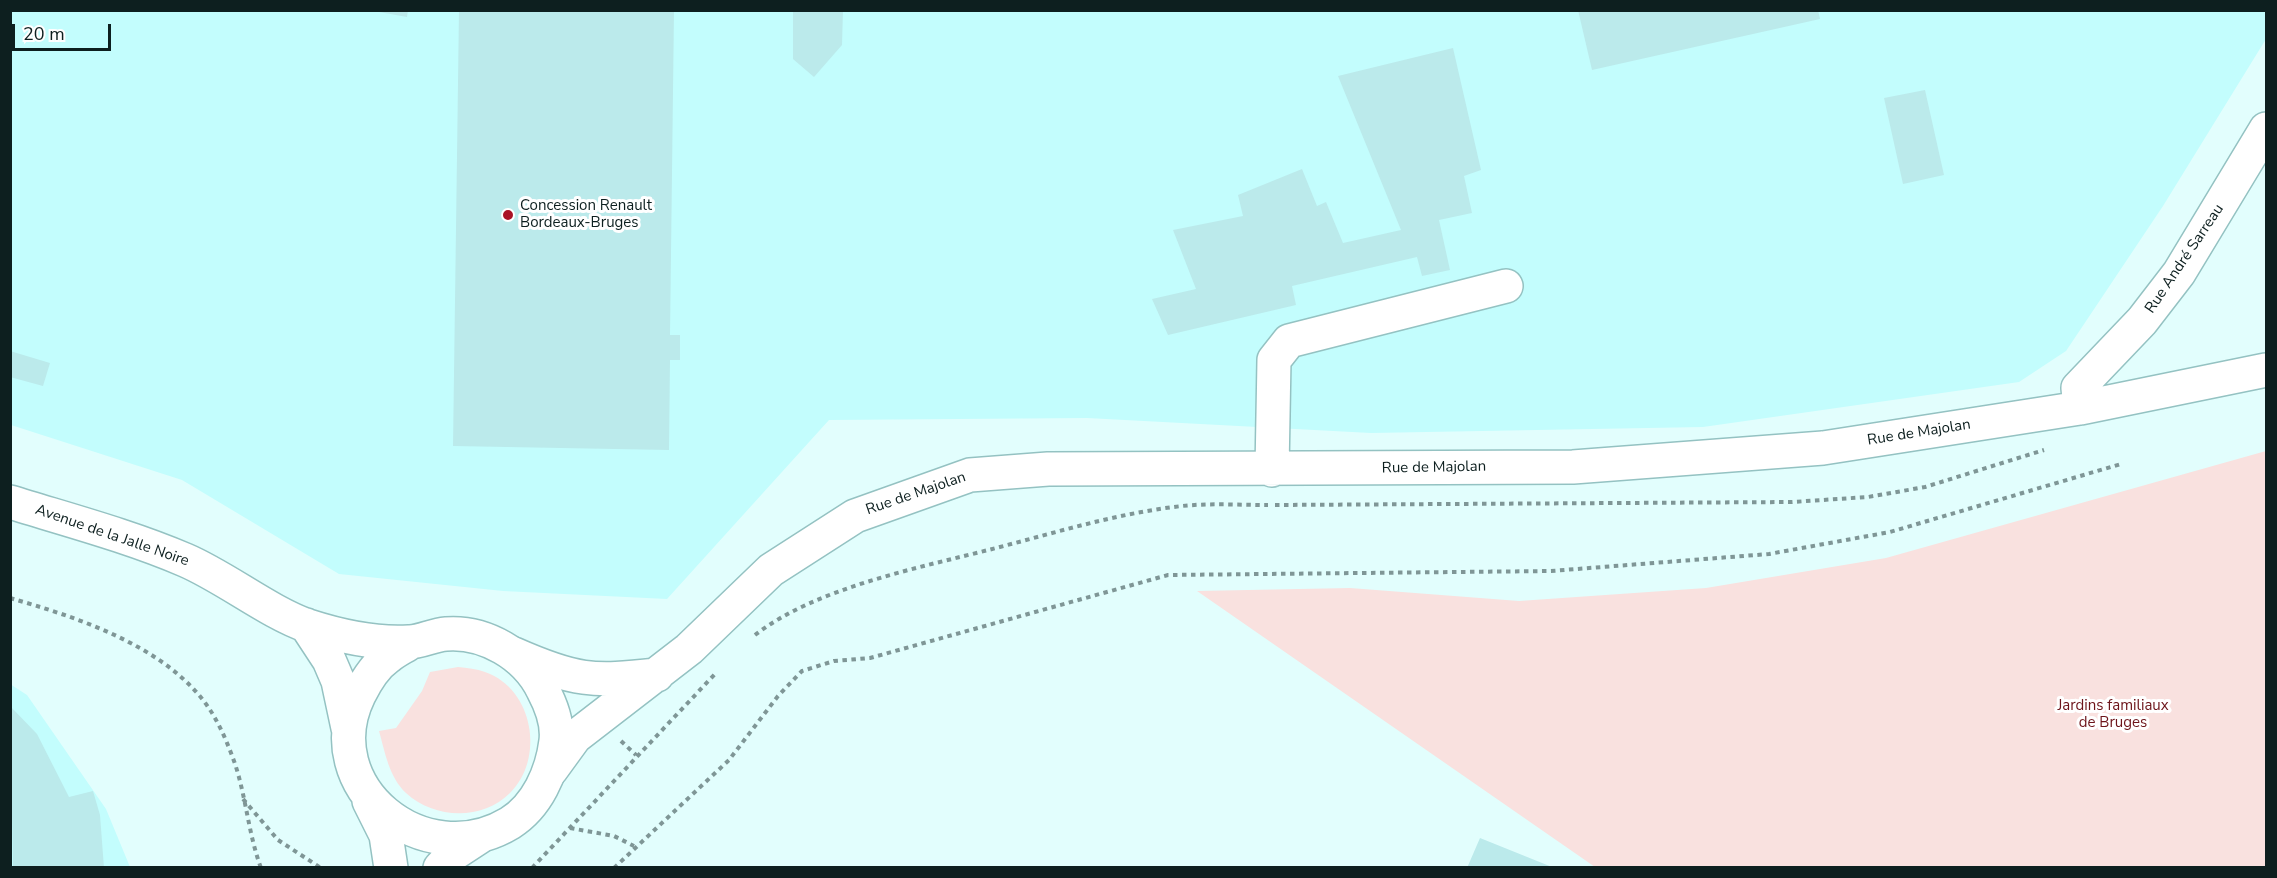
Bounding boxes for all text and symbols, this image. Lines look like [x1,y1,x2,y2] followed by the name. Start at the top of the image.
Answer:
[15,12,114,50] scale bar
[23,22,65,46] text: 20 m
[520,197,652,232] place label: Concession Renault Bordeaux-Bruges
[2142,201,2228,317] street label: Rue André Sarreau
[501,208,515,222] marker: Concession Renault Bordeaux-Bruges
[1866,416,1972,450] street label: Rue de Majolan
[1382,458,1486,478] street label: Rue de Majolan
[864,468,968,520] street label: Rue de Majolan
[33,501,191,571] street label: Avenue de la Jalle Noire
[2057,697,2169,732] park label: Jardins familiaux de Bruges

